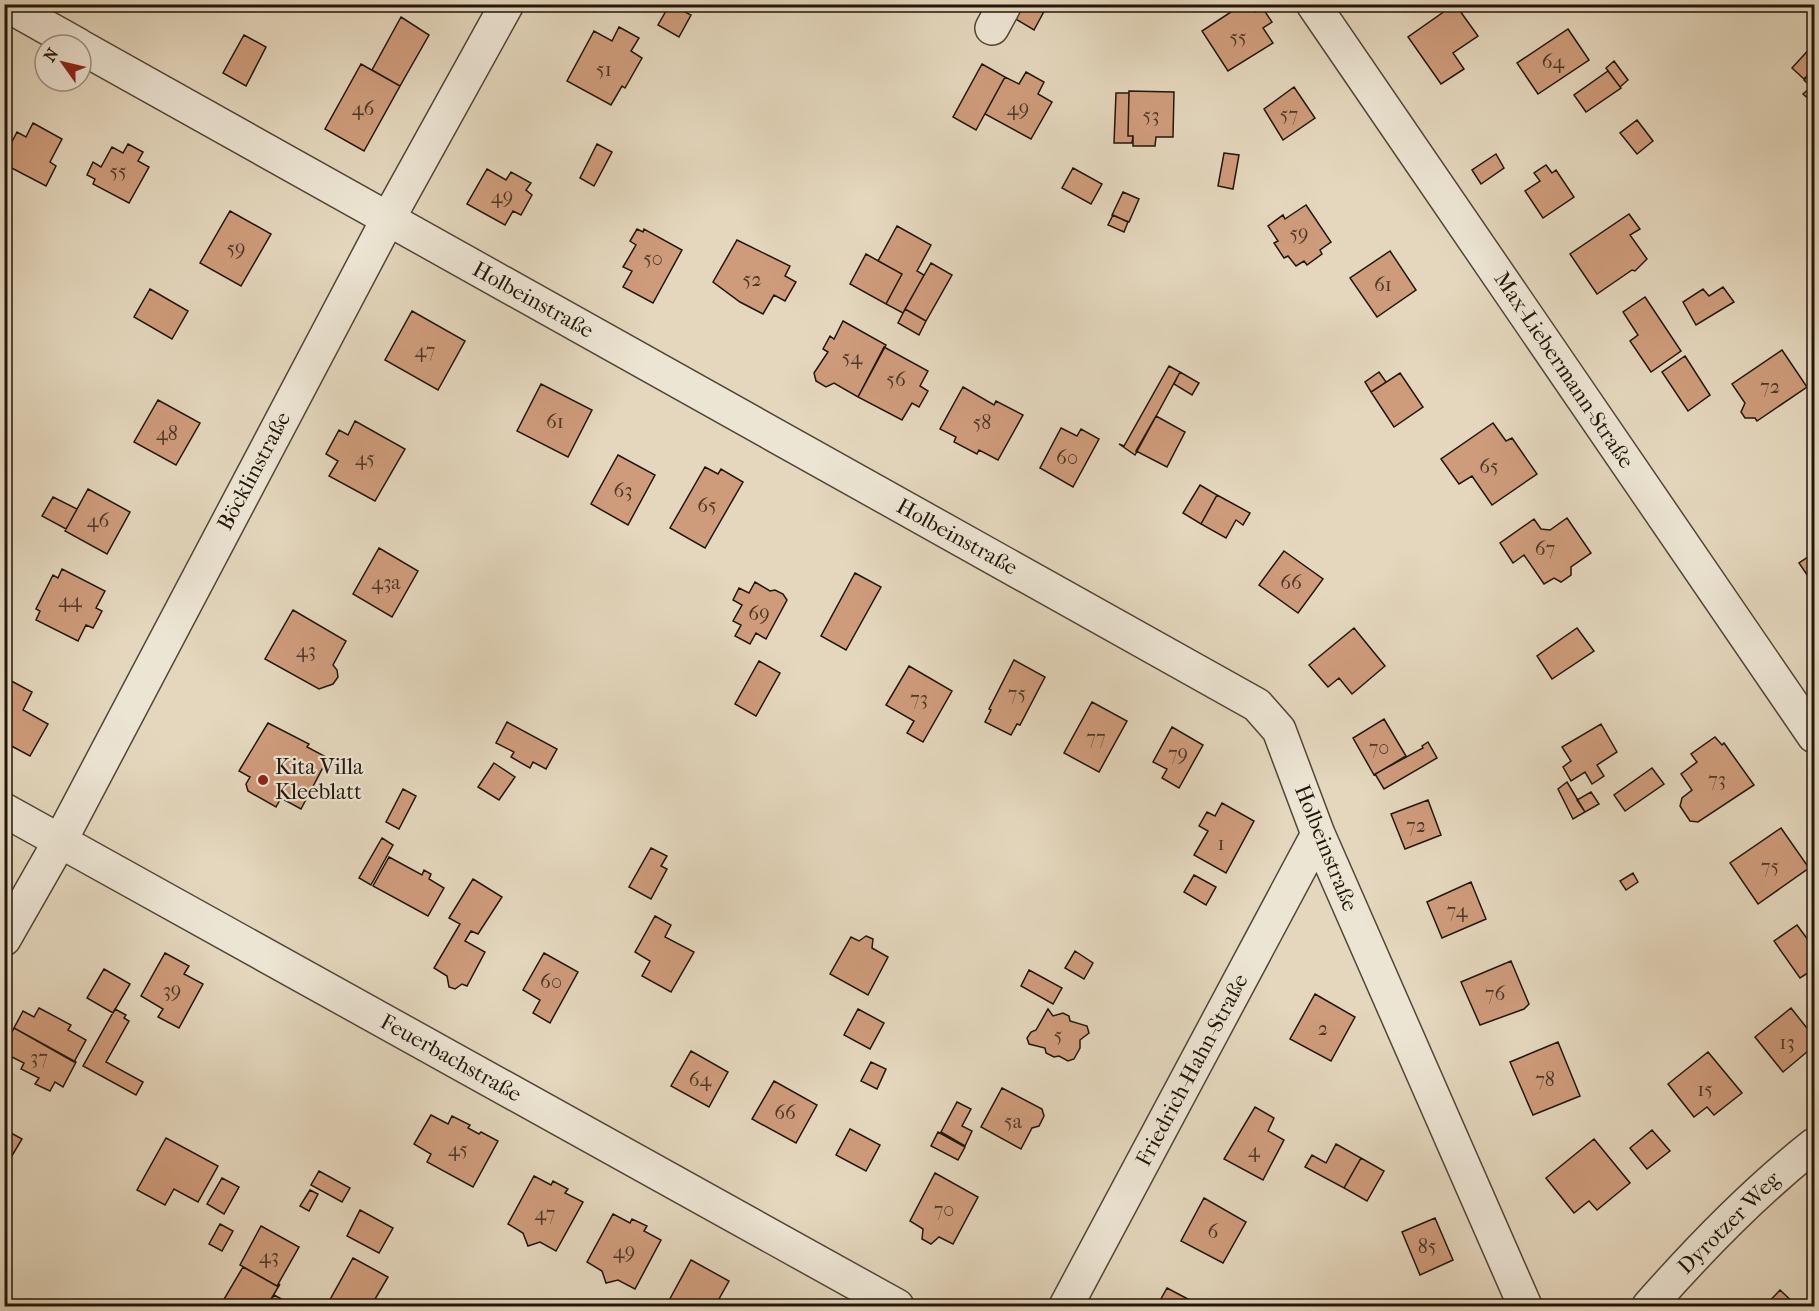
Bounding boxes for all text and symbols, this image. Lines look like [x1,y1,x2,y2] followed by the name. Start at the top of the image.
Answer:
[1229,26,1247,49] house number: 55
[33,33,93,93] north arrow
[40,44,63,65] text: N
[1542,50,1565,73] house number: 64
[596,58,612,81] house number: 51
[352,97,374,120] house number: 46
[1007,97,1029,120] house number: 49
[1280,103,1298,126] house number: 57
[1143,104,1159,127] house number: 53
[109,160,127,183] house number: 55
[491,185,513,208] house number: 49
[1289,222,1309,245] house number: 59
[226,237,246,260] house number: 59
[643,247,663,270] house number: 50
[468,256,598,344] street label: Holbeinstraße
[1489,267,1639,473] street label: Max-Liebermann-Straße
[743,268,761,291] house number: 52
[1374,273,1392,296] house number: 61
[415,339,436,362] house number: 47
[842,346,863,369] house number: 54
[886,368,906,391] house number: 56
[1760,375,1780,398] house number: 72
[212,407,296,535] street label: Böcklinstraße
[546,410,564,433] house number: 61
[973,411,991,434] house number: 58
[156,422,178,445] house number: 48
[1056,446,1078,469] house number: 60
[355,447,375,470] house number: 45
[1479,455,1499,478] house number: 65
[613,479,633,502] house number: 63
[892,493,1022,581] street label: Holbeinstraße
[697,494,717,517] house number: 65
[87,509,109,532] house number: 46
[1535,537,1556,560] house number: 67
[371,571,401,594] house number: 43a
[1280,571,1302,594] house number: 66
[58,589,83,612] house number: 44
[748,602,770,625] house number: 69
[296,639,316,662] house number: 43
[1008,682,1026,705] house number: 75
[910,687,928,710] house number: 73
[1086,726,1106,749] house number: 77
[1369,736,1389,759] house number: 70
[1168,742,1188,765] house number: 79
[275,754,364,805] place label: Kita Villa Kleeblatt
[1708,768,1726,791] house number: 73
[256,773,270,787] marker: Kita Villa Kleeblatt
[1289,781,1363,915] street label: Holbeinstraße
[1406,814,1426,837] house number: 72
[1217,832,1225,855] house number: 1
[1761,855,1779,878] house number: 75
[1447,899,1469,922] house number: 74
[1130,969,1254,1171] street label: Friedrich-Hahn-Straße
[540,970,562,993] house number: 60
[163,979,181,1002] house number: 39
[1485,982,1505,1005] house number: 76
[376,1009,526,1108] street label: Feuerbachstraße
[1318,1017,1328,1040] house number: 2
[1054,1024,1062,1047] house number: 5
[1779,1031,1795,1054] house number: 13
[30,1046,48,1069] house number: 37
[689,1068,712,1091] house number: 64
[1535,1068,1555,1091] house number: 78
[1697,1078,1713,1101] house number: 15
[774,1101,796,1124] house number: 66
[1004,1110,1023,1133] house number: 5a
[448,1138,468,1161] house number: 45
[1248,1139,1261,1162] house number: 4
[1672,1166,1786,1280] street label: Dyrotzer Weg
[934,1198,954,1221] house number: 70
[535,1202,556,1225] house number: 47
[1208,1220,1219,1243] house number: 6
[1418,1235,1436,1258] house number: 85
[613,1240,635,1263] house number: 49
[259,1245,279,1268] house number: 43

